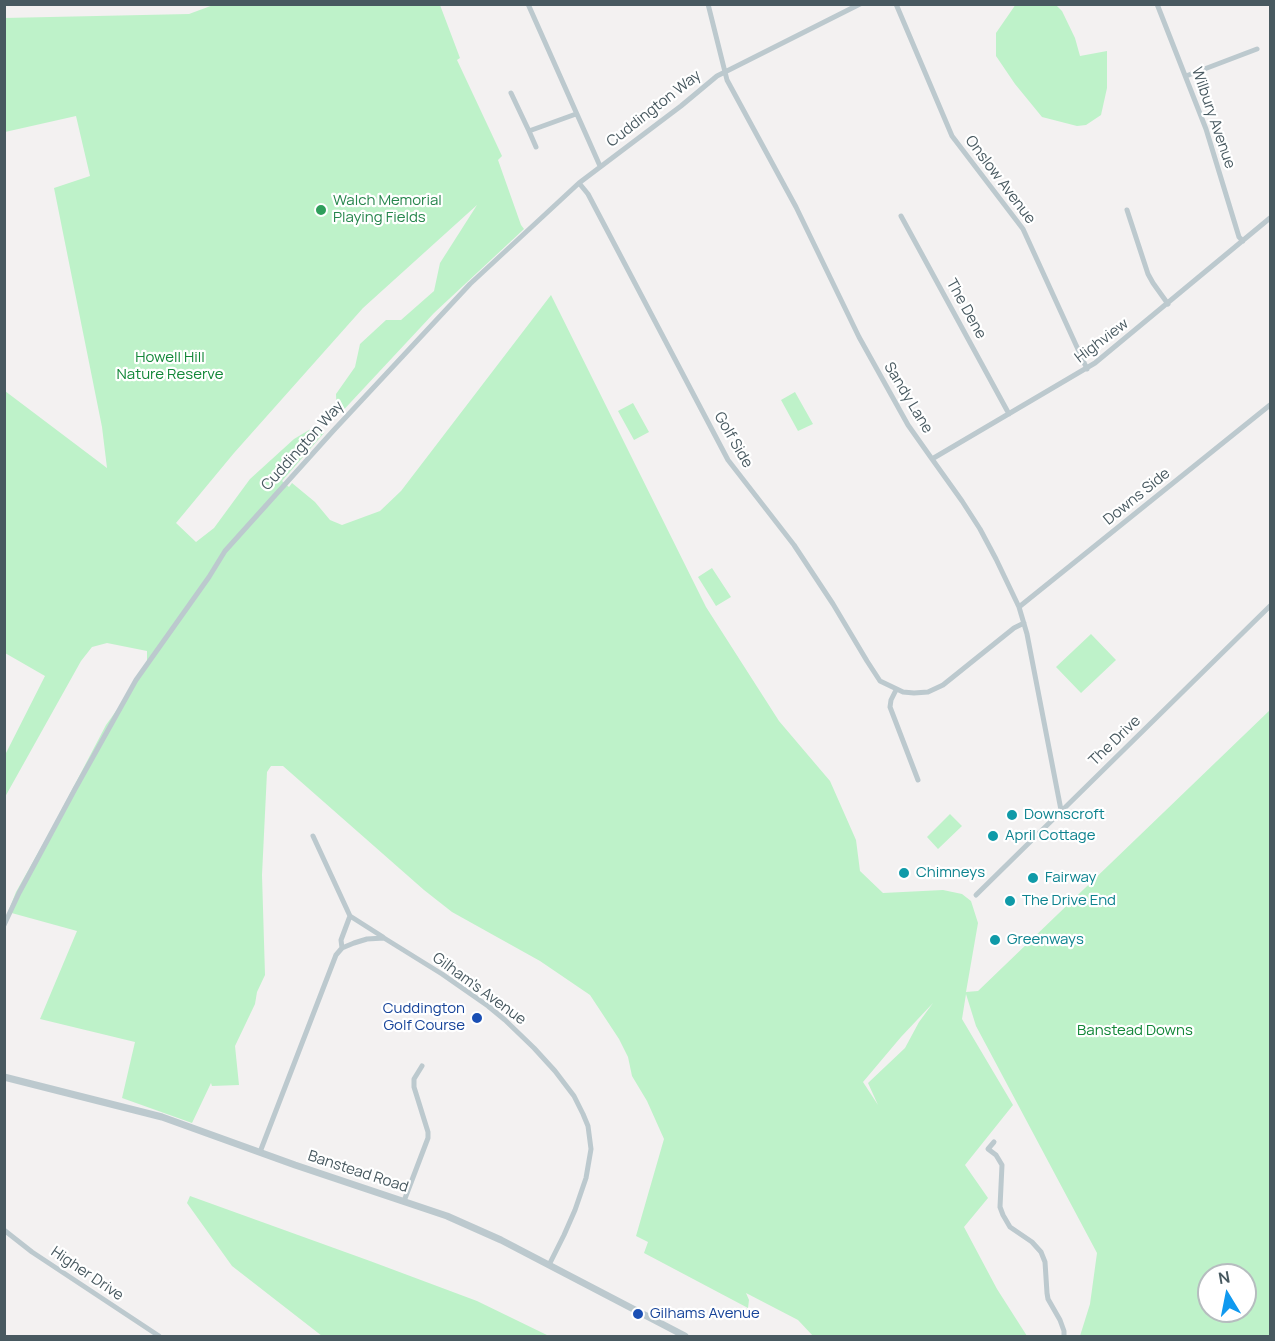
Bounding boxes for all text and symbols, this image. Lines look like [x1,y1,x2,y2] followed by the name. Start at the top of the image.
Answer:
[1187,65,1239,171] street label: Wilbury Avenue
[603,67,705,151] street label: Cuddington Way
[961,132,1039,228] street label: Onslow Avenue
[333,192,442,227] place label: Walch Memorial Playing Fields
[314,203,328,217] marker: Walch Memorial Playing Fields
[942,276,990,342] street label: The Dene
[1072,315,1132,367] street label: Highview
[117,349,223,384] park label: Howell Hill Nature Reserve
[880,359,936,437] street label: Sandy Lane
[258,397,348,495] street label: Cuddington Way
[710,409,756,471] street label: Golf Side
[1100,465,1174,529] street label: Downs Side
[1085,712,1145,770] street label: The Drive
[1024,806,1105,824] place label: Downscroft
[1005,808,1019,822] marker: Downscroft
[1005,827,1096,845] place label: April Cottage
[986,829,1000,843] marker: April Cottage
[916,864,985,882] place label: Chimneys
[897,866,911,880] marker: Chimneys
[1045,869,1096,887] place label: Fairway
[1026,871,1040,885] marker: Fairway
[1022,892,1116,910] place label: The Drive End
[1003,894,1017,908] marker: The Drive End
[1007,931,1084,949] place label: Greenways
[988,933,1002,947] marker: Greenways
[429,949,529,1029] street label: Gilham's Avenue
[383,1000,465,1035] place label: Cuddington Golf Course
[470,1011,484,1025] marker: Cuddington Golf Course
[1077,1022,1193,1040] park label: Banstead Downs
[306,1147,410,1197] street label: Banstead Road
[47,1243,127,1305] street label: Higher Drive
[1197,1263,1257,1323] north arrow
[1217,1265,1232,1289] text: N
[650,1305,760,1323] place label: Gilhams Avenue
[631,1307,645,1321] marker: Gilhams Avenue

